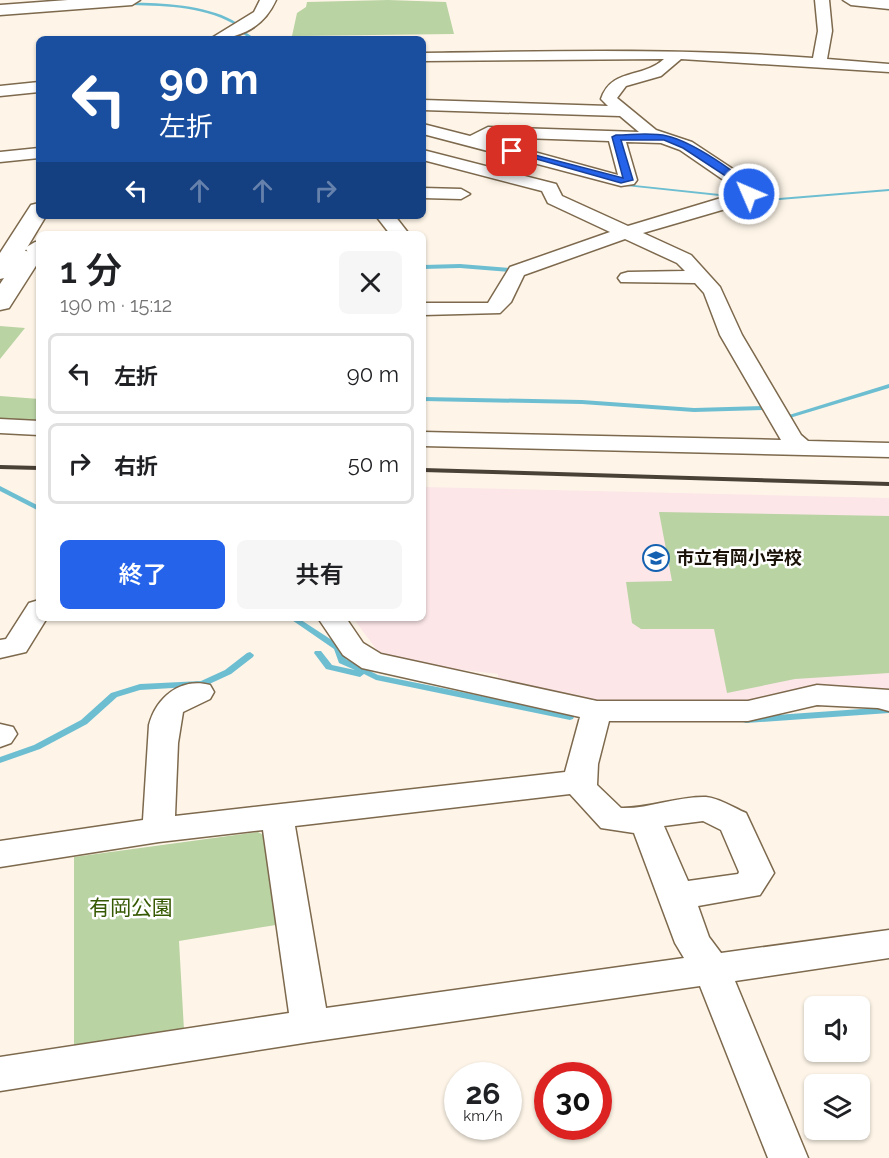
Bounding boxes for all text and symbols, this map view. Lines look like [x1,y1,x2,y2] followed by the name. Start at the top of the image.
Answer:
[159,55,259,104] text: 90 m
[60,60,138,138] icon: left
[159,111,213,142] text: 左折
[486,125,537,176] pin
[495,134,528,167] icon: arrive
[717,162,781,226] position arrow
[120,174,153,207] icon: left
[183,174,216,207] icon: ahead
[246,174,279,207] icon: ahead
[309,174,342,207] icon: right
[60,249,122,291] text: 1 分
[339,251,402,314] button: close
[60,293,172,317] text: 190 m · 15:12
[63,357,96,390] icon: left
[347,361,399,387] text: 90 m
[114,363,158,389] text: 左折
[63,447,96,480] icon: right
[348,451,399,477] text: 50 m
[114,453,158,479] text: 右折
[60,540,225,609] button: 終了
[237,540,402,609] button: 共有
[641,543,671,573] school or university icon: 市立有岡小学校
[676,547,802,568] place label: 市立有岡小学校
[89,895,173,920] park label: 有岡公園
[804,996,870,1140] map controls
[804,996,870,1062] button: sound
[534,1062,612,1140] speed limit sign: 30
[804,1074,870,1140] button: layers
[465,1076,501,1111] text: 26
[463,1107,503,1125] text: km/h

